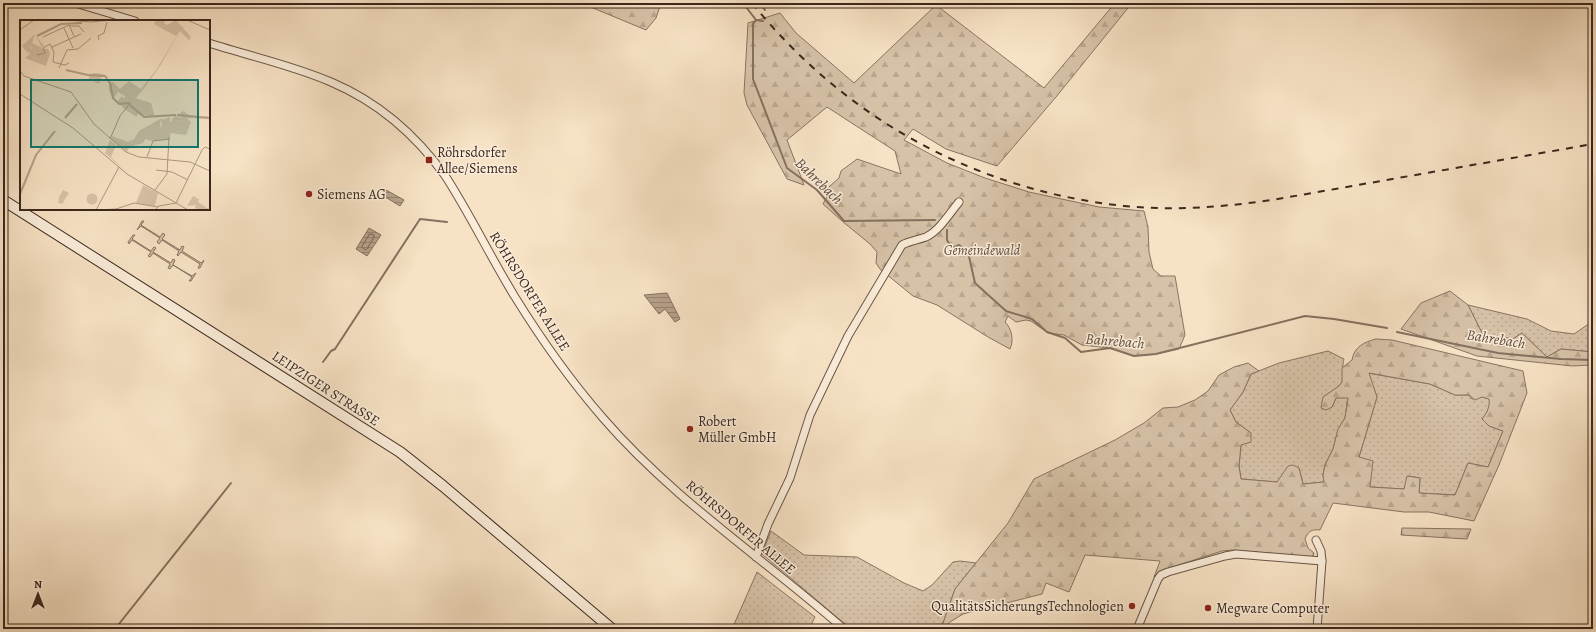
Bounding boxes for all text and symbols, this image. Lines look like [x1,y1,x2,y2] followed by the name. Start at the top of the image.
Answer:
[20,20,210,210] inset map
[436,143,518,178] place label: Röhrsdorfer Allee/Siemens
[791,153,847,209] water label: Bahrebach
[424,155,434,165] marker: Röhrsdorfer Allee/Siemens
[317,185,386,204] place label: Siemens AG
[304,189,314,199] marker: Siemens AG
[485,228,574,355] street label: RÖHRSDORFER ALLEE
[944,241,1021,260] park label: Gemeindewald
[1465,324,1527,354] water label: Bahrebach
[1085,328,1145,354] water label: Bahrebach
[268,346,383,430] street label: LEIPZIGER STRASSE
[698,412,776,447] place label: Robert Müller GmbH
[685,424,695,434] marker: Robert Müller GmbH
[682,476,800,579] street label: RÖHRSDORFER ALLEE
[18,574,58,614] north arrow
[34,577,42,592] text: N
[931,597,1124,616] place label: QualitätsSicherungsTechnologien
[1216,599,1330,618] place label: Megware Computer
[1127,601,1137,611] marker: QualitätsSicherungsTechnologien
[1203,603,1213,613] marker: Megware Computer

